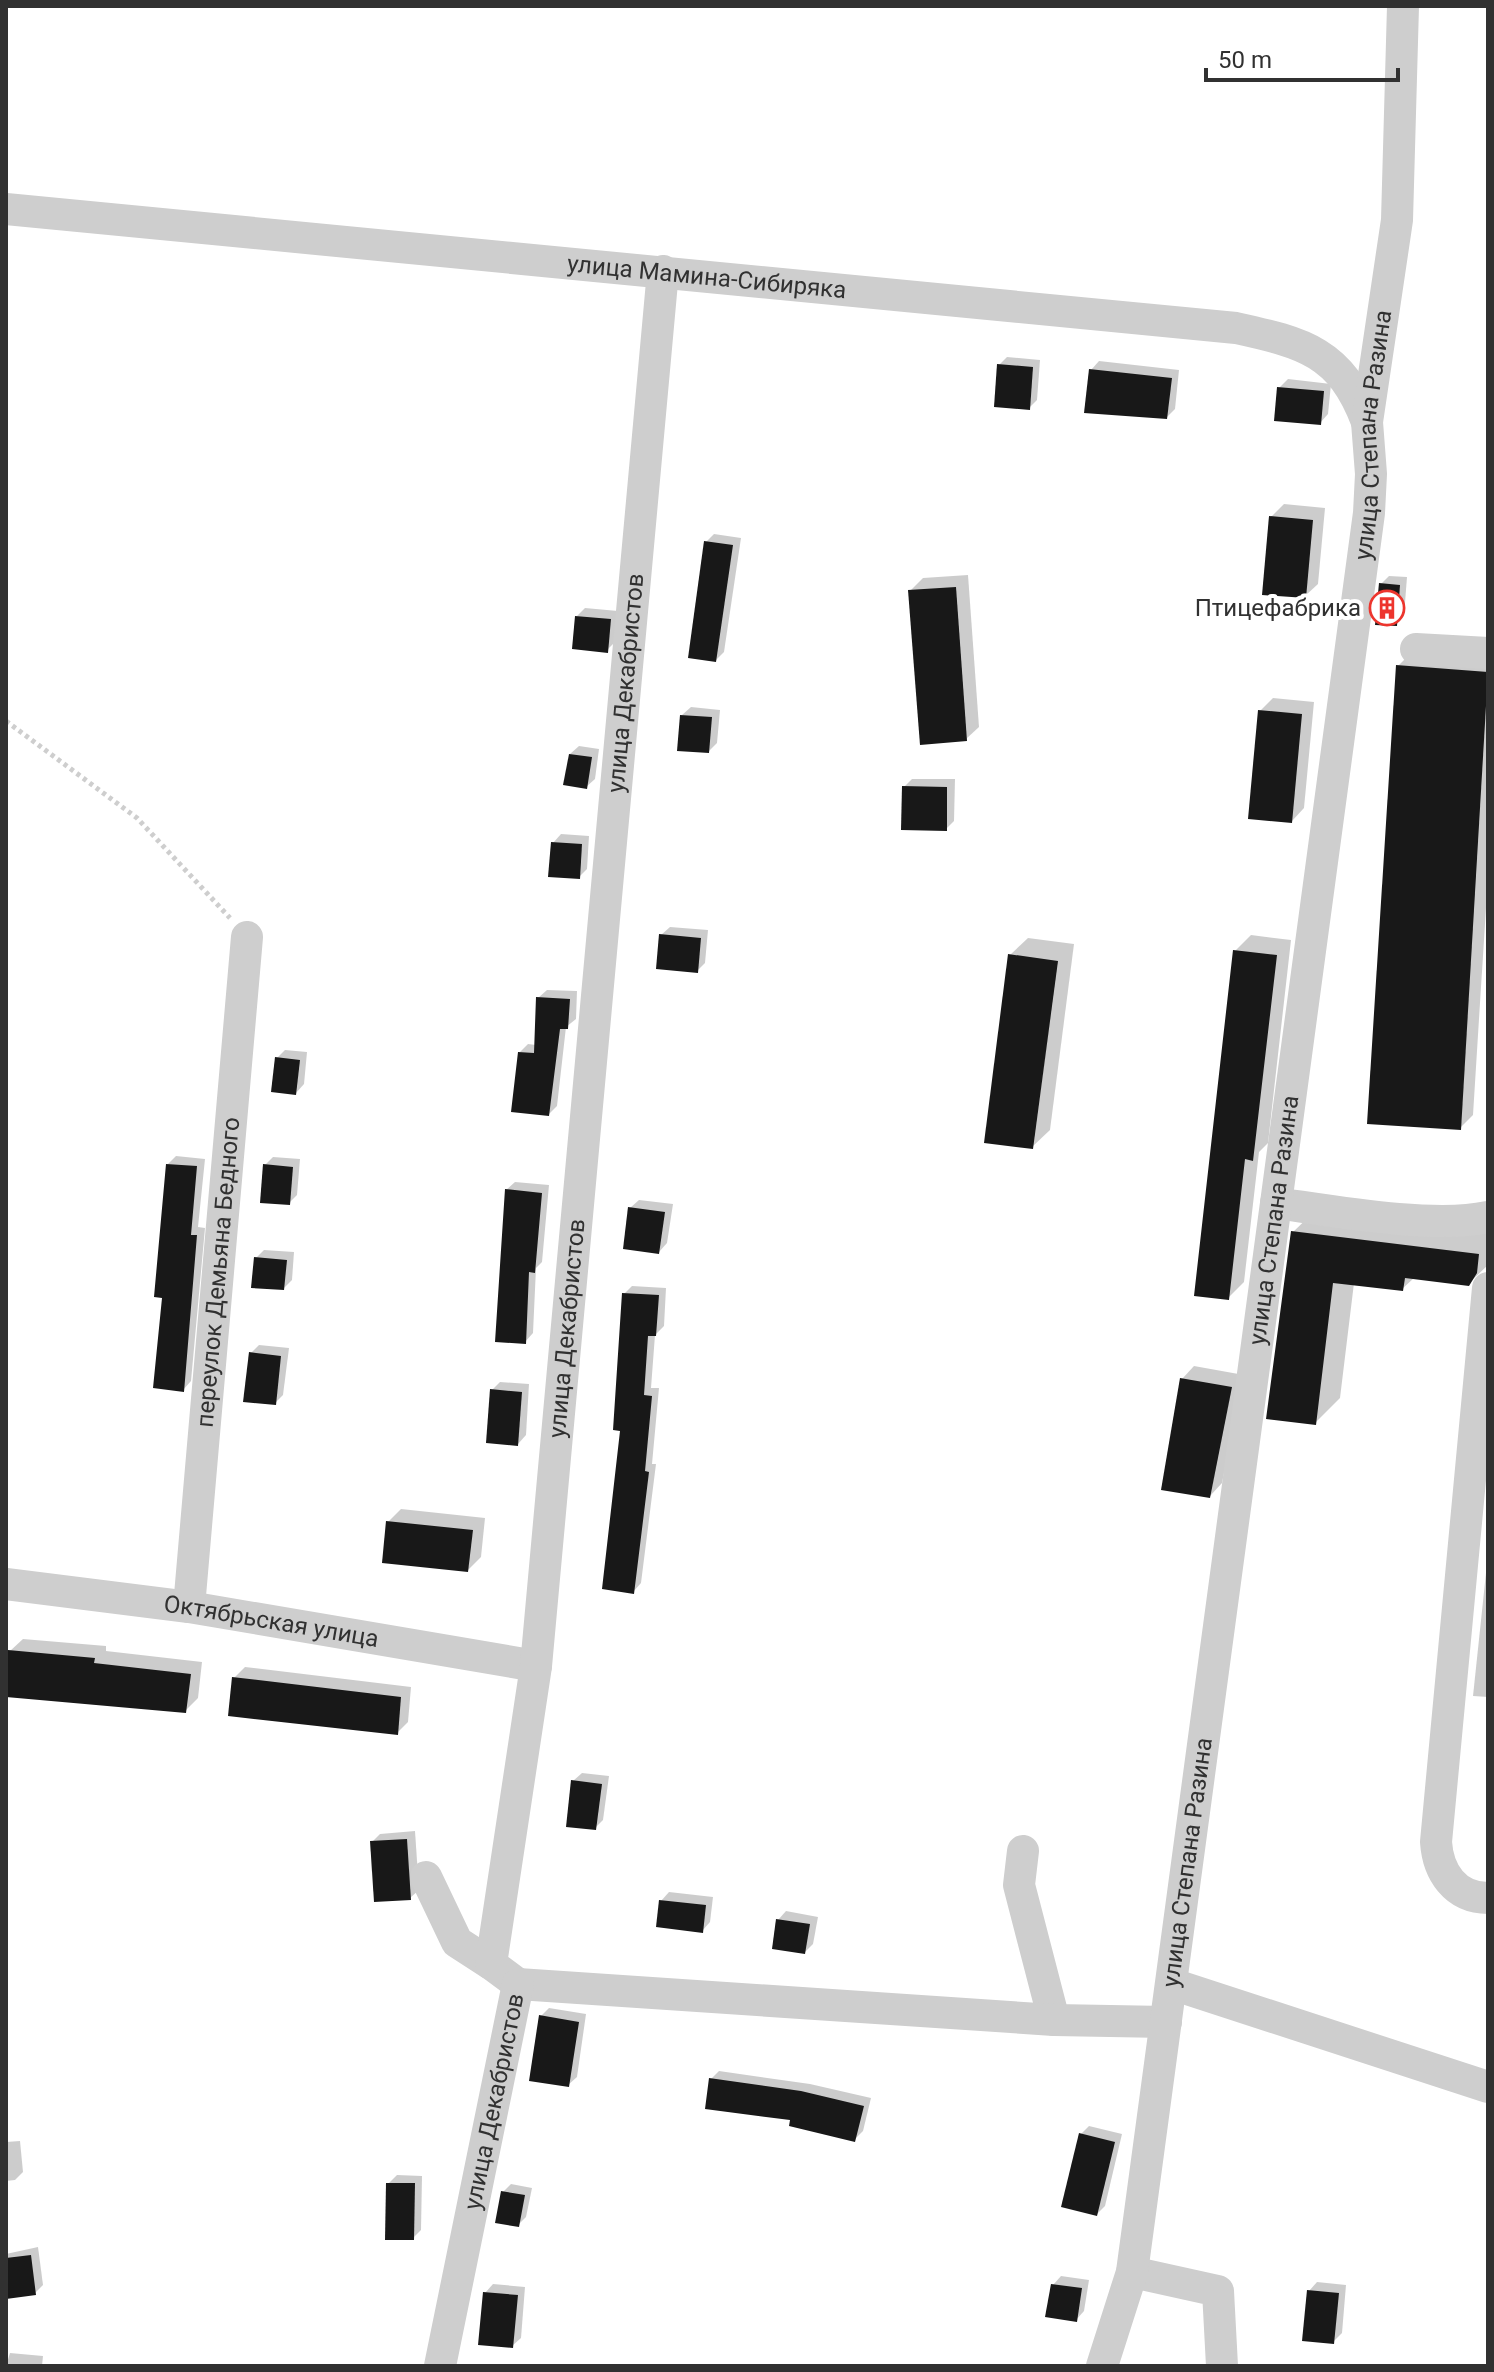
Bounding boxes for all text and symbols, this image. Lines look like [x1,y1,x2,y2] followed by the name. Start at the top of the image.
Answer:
[1206,32,1398,82] scale bar
[1218,46,1272,74] text: 50 m
[566,249,848,304] street label: улица Мамина-Сибиряка
[1349,308,1397,562] street label: улица Степана Разина
[602,572,649,794] street label: улица Декабристов
[1368,589,1406,627] building icon: Птицефабрика
[1195,594,1361,622] place label: Птицефабрика
[1243,1094,1304,1347] street label: улица Степана Разина
[191,1116,245,1428] street label: переулок Демьяна Бедного
[543,1217,591,1439] street label: улица Декабристов
[162,1590,381,1653] street label: Октябрьская улица
[1157,1736,1218,1989] street label: улица Степана Разина
[458,1991,530,2212] street label: улица Декабристов

